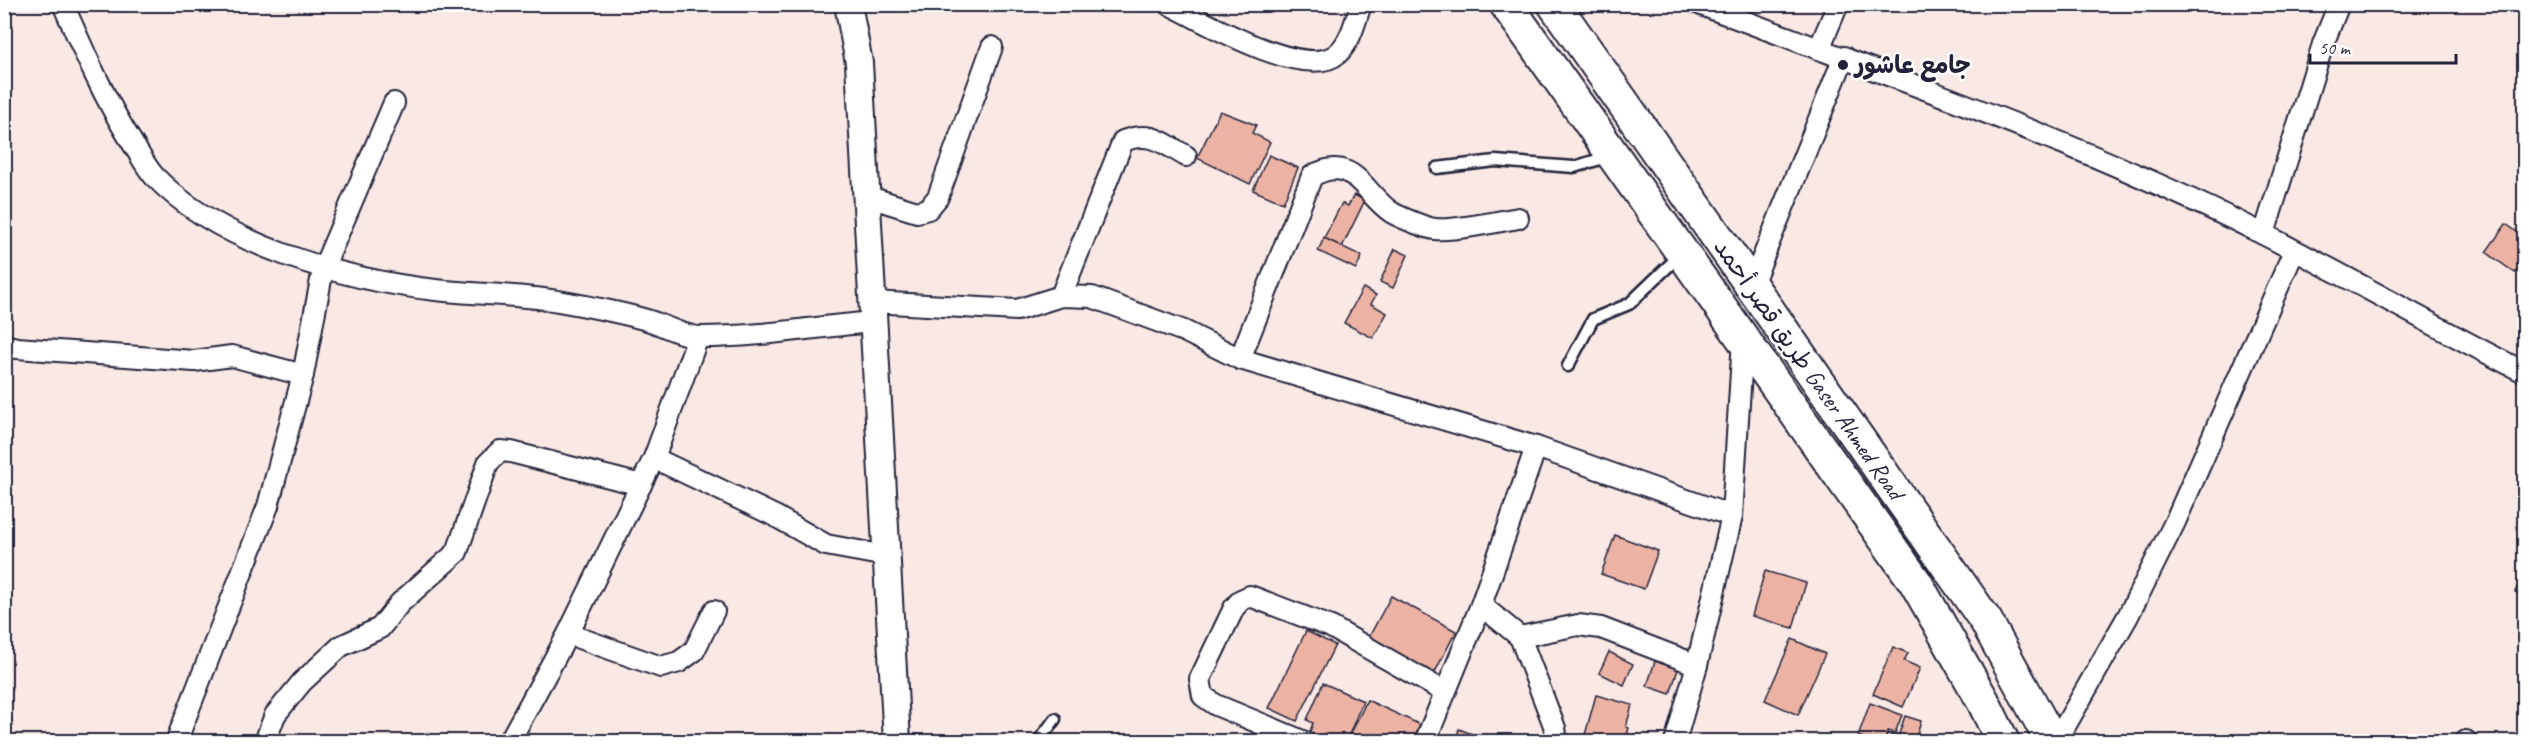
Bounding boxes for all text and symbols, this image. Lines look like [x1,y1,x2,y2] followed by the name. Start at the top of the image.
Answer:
[2310,27,2456,65] scale bar
[2319,37,2352,59] text: 50 m
[1853,50,1971,82] place label: جامع عاشور
[1836,58,1850,72] marker: جامع عاشور
[1707,233,1913,508] street label: طريق قصر أحمد Gaser Ahmed Road

